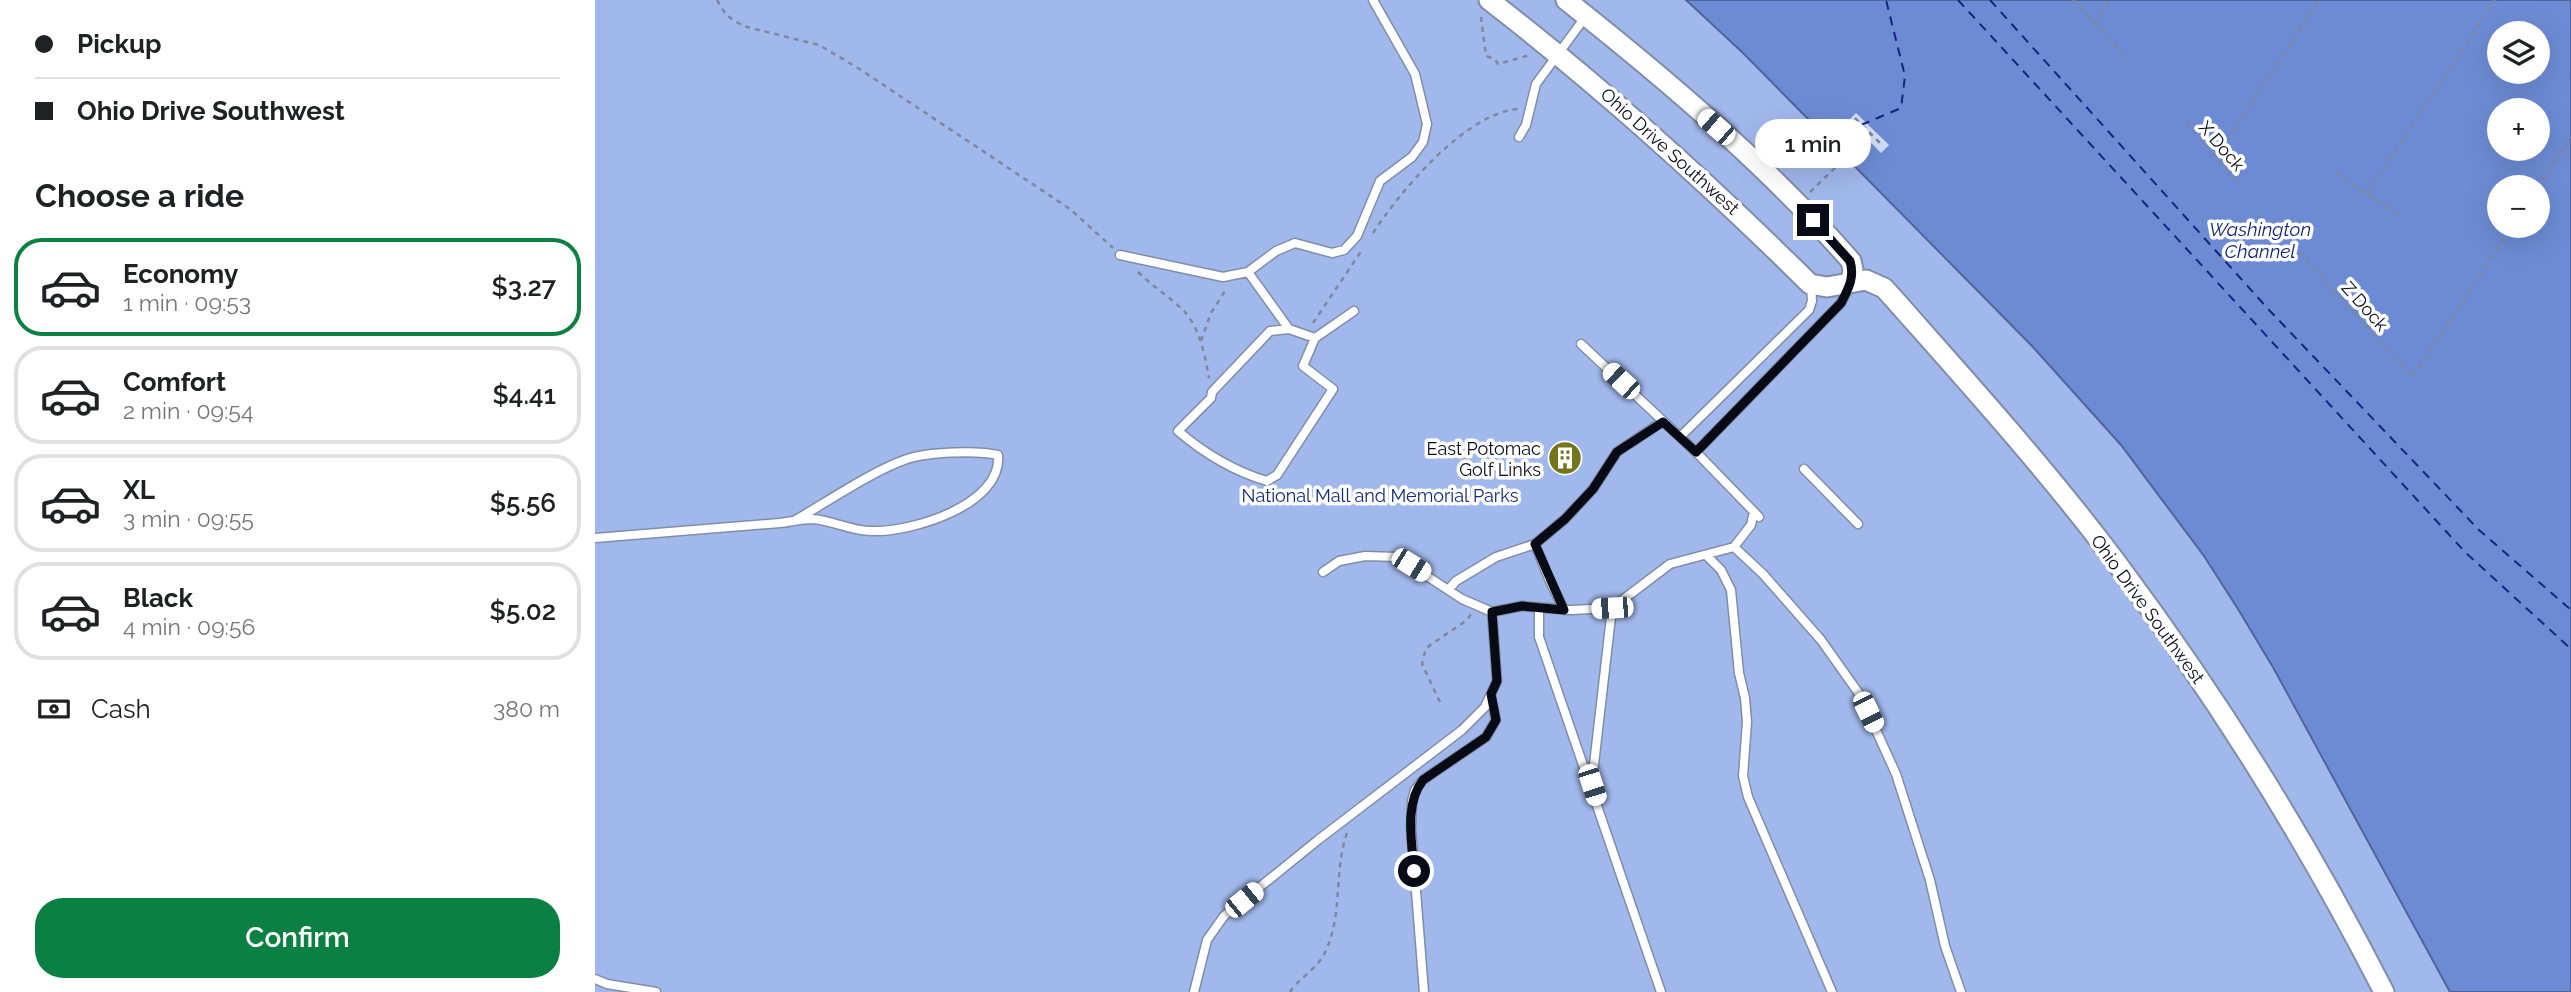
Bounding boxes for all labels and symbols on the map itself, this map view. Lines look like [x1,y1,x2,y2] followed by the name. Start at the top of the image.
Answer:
[1596,83,1744,219] street label: Ohio Drive Southwest
[1694,105,1739,149] car
[2195,117,2250,175] street label: X Dock
[1755,118,1871,168] callout: 1 min
[1797,204,1829,236] route end
[2209,218,2311,262] water label: Washington Channel
[2337,277,2393,335] street label: Z Dock
[1599,359,1644,403] car
[1427,438,1541,480] place label: East Potomac Golf Links
[1546,439,1584,477] building icon: East Potomac Golf Links
[1242,485,1519,506] park label: National Mall and Memorial Parks
[2087,530,2209,688] street label: Ohio Drive Southwest
[1388,545,1435,585] car
[1591,596,1634,620] car
[1850,689,1887,735] car
[1576,762,1609,808] car
[1398,855,1430,887] route start
[1222,879,1267,921] car

